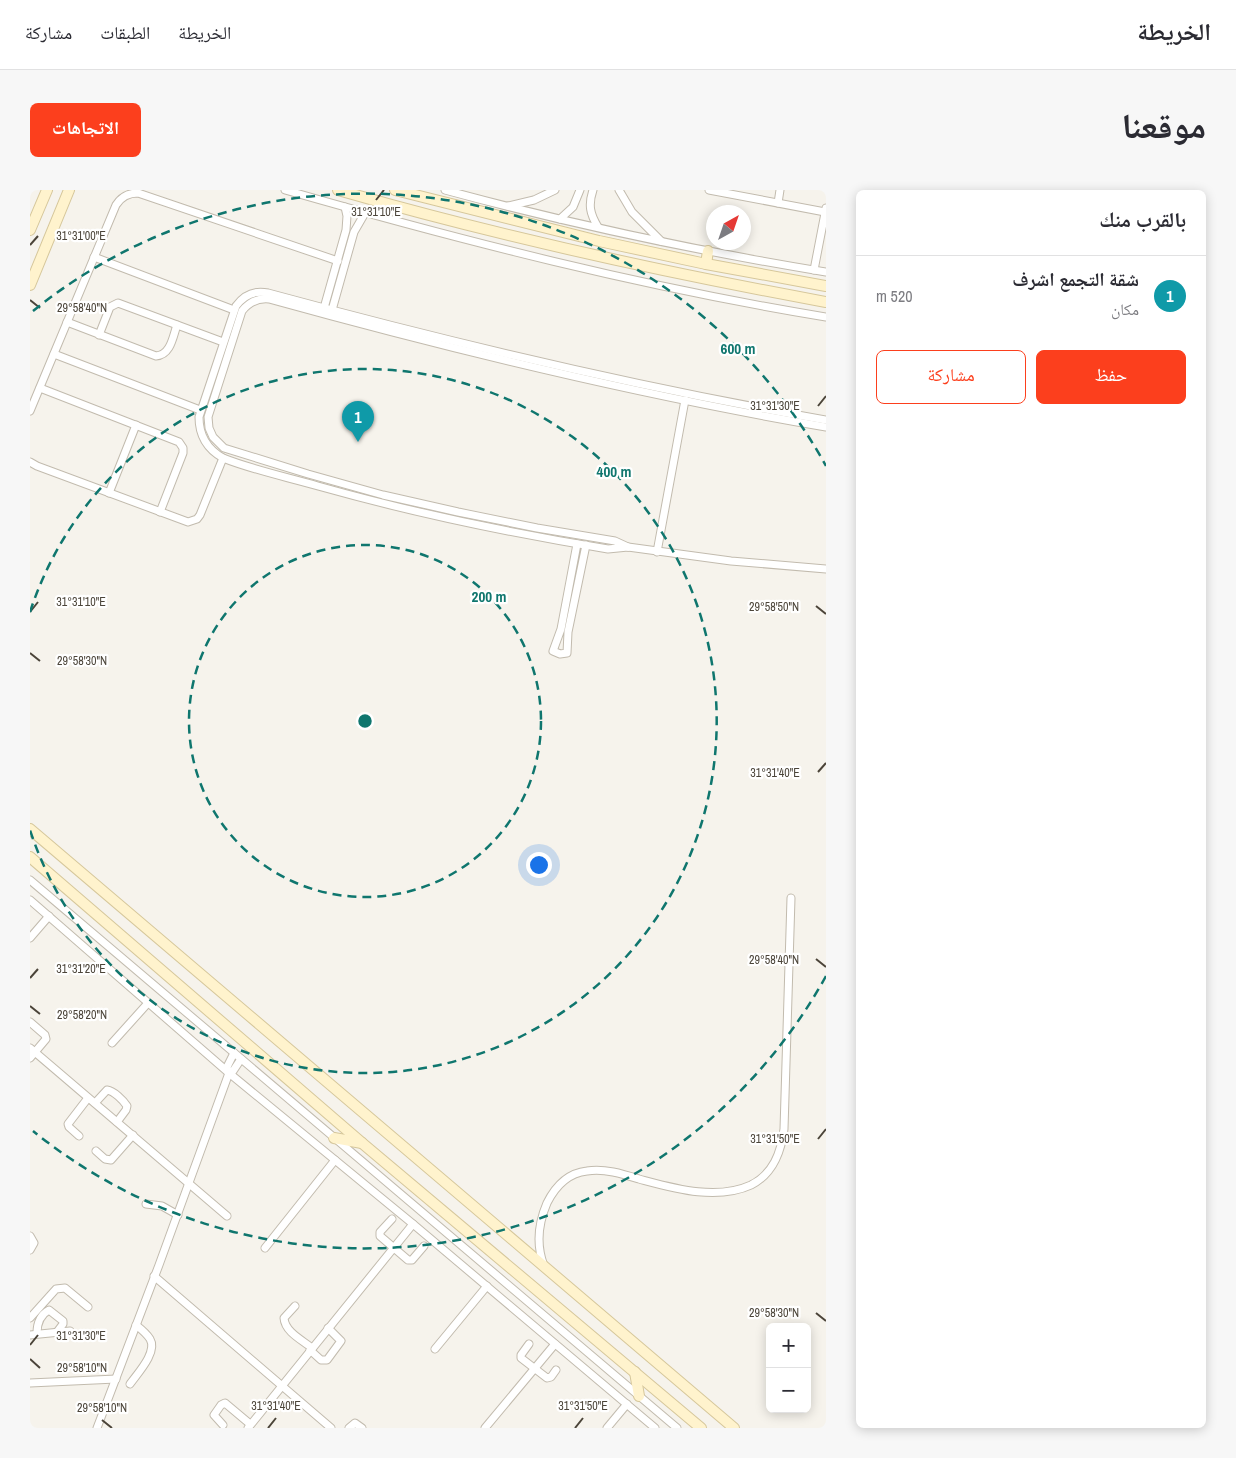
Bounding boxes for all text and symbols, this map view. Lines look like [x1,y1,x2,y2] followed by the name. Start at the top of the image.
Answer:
[1137,15,1211,47] text: الخريطة
[25,20,72,45] text: مشاركة
[100,20,150,45] text: الطبقات
[178,20,231,45] text: الخريطة
[1121,102,1206,149] text: موقعنا
[30,103,141,157] button: الاتجاهات
[351,204,401,220] text: 31°31'10"E
[706,205,751,250] north arrow
[1099,205,1186,234] text: بالقرب منك
[56,228,106,244] text: 31°31'00"E
[1012,266,1139,292] text: شقة التجمع اشرف
[876,285,912,307] text: 520 m
[1166,285,1174,307] text: 1
[1111,298,1139,320] text: مكان
[57,300,107,316] text: 29°58'40"N
[721,338,755,359] text: 600 m
[876,350,1026,404] button: مشاركة
[1036,350,1186,404] button: حفظ
[750,398,800,414] text: 31°31'30"E
[342,401,374,442] pin: 1
[597,461,631,482] text: 400 m
[472,586,506,607] text: 200 m
[56,594,106,610] text: 31°31'10"E
[749,599,799,615] text: 29°58'50"N
[57,653,107,669] text: 29°58'30"N
[356,712,374,730] centre of rings
[750,765,800,781] text: 31°31'40"E
[526,852,552,878] your location
[749,952,799,968] text: 29°58'40"N
[56,961,106,977] text: 31°31'20"E
[57,1007,107,1023] text: 29°58'20"N
[750,1131,800,1147] text: 31°31'50"E
[749,1305,799,1321] text: 29°58'30"N
[766,1323,811,1413] map controls
[766,1323,811,1368] button: +
[56,1328,106,1344] text: 31°31'30"E
[57,1360,107,1376] text: 29°58'10"N
[766,1368,811,1413] button: −
[251,1398,301,1414] text: 31°31'40"E
[558,1398,608,1414] text: 31°31'50"E
[77,1400,127,1416] text: 29°58'10"N

